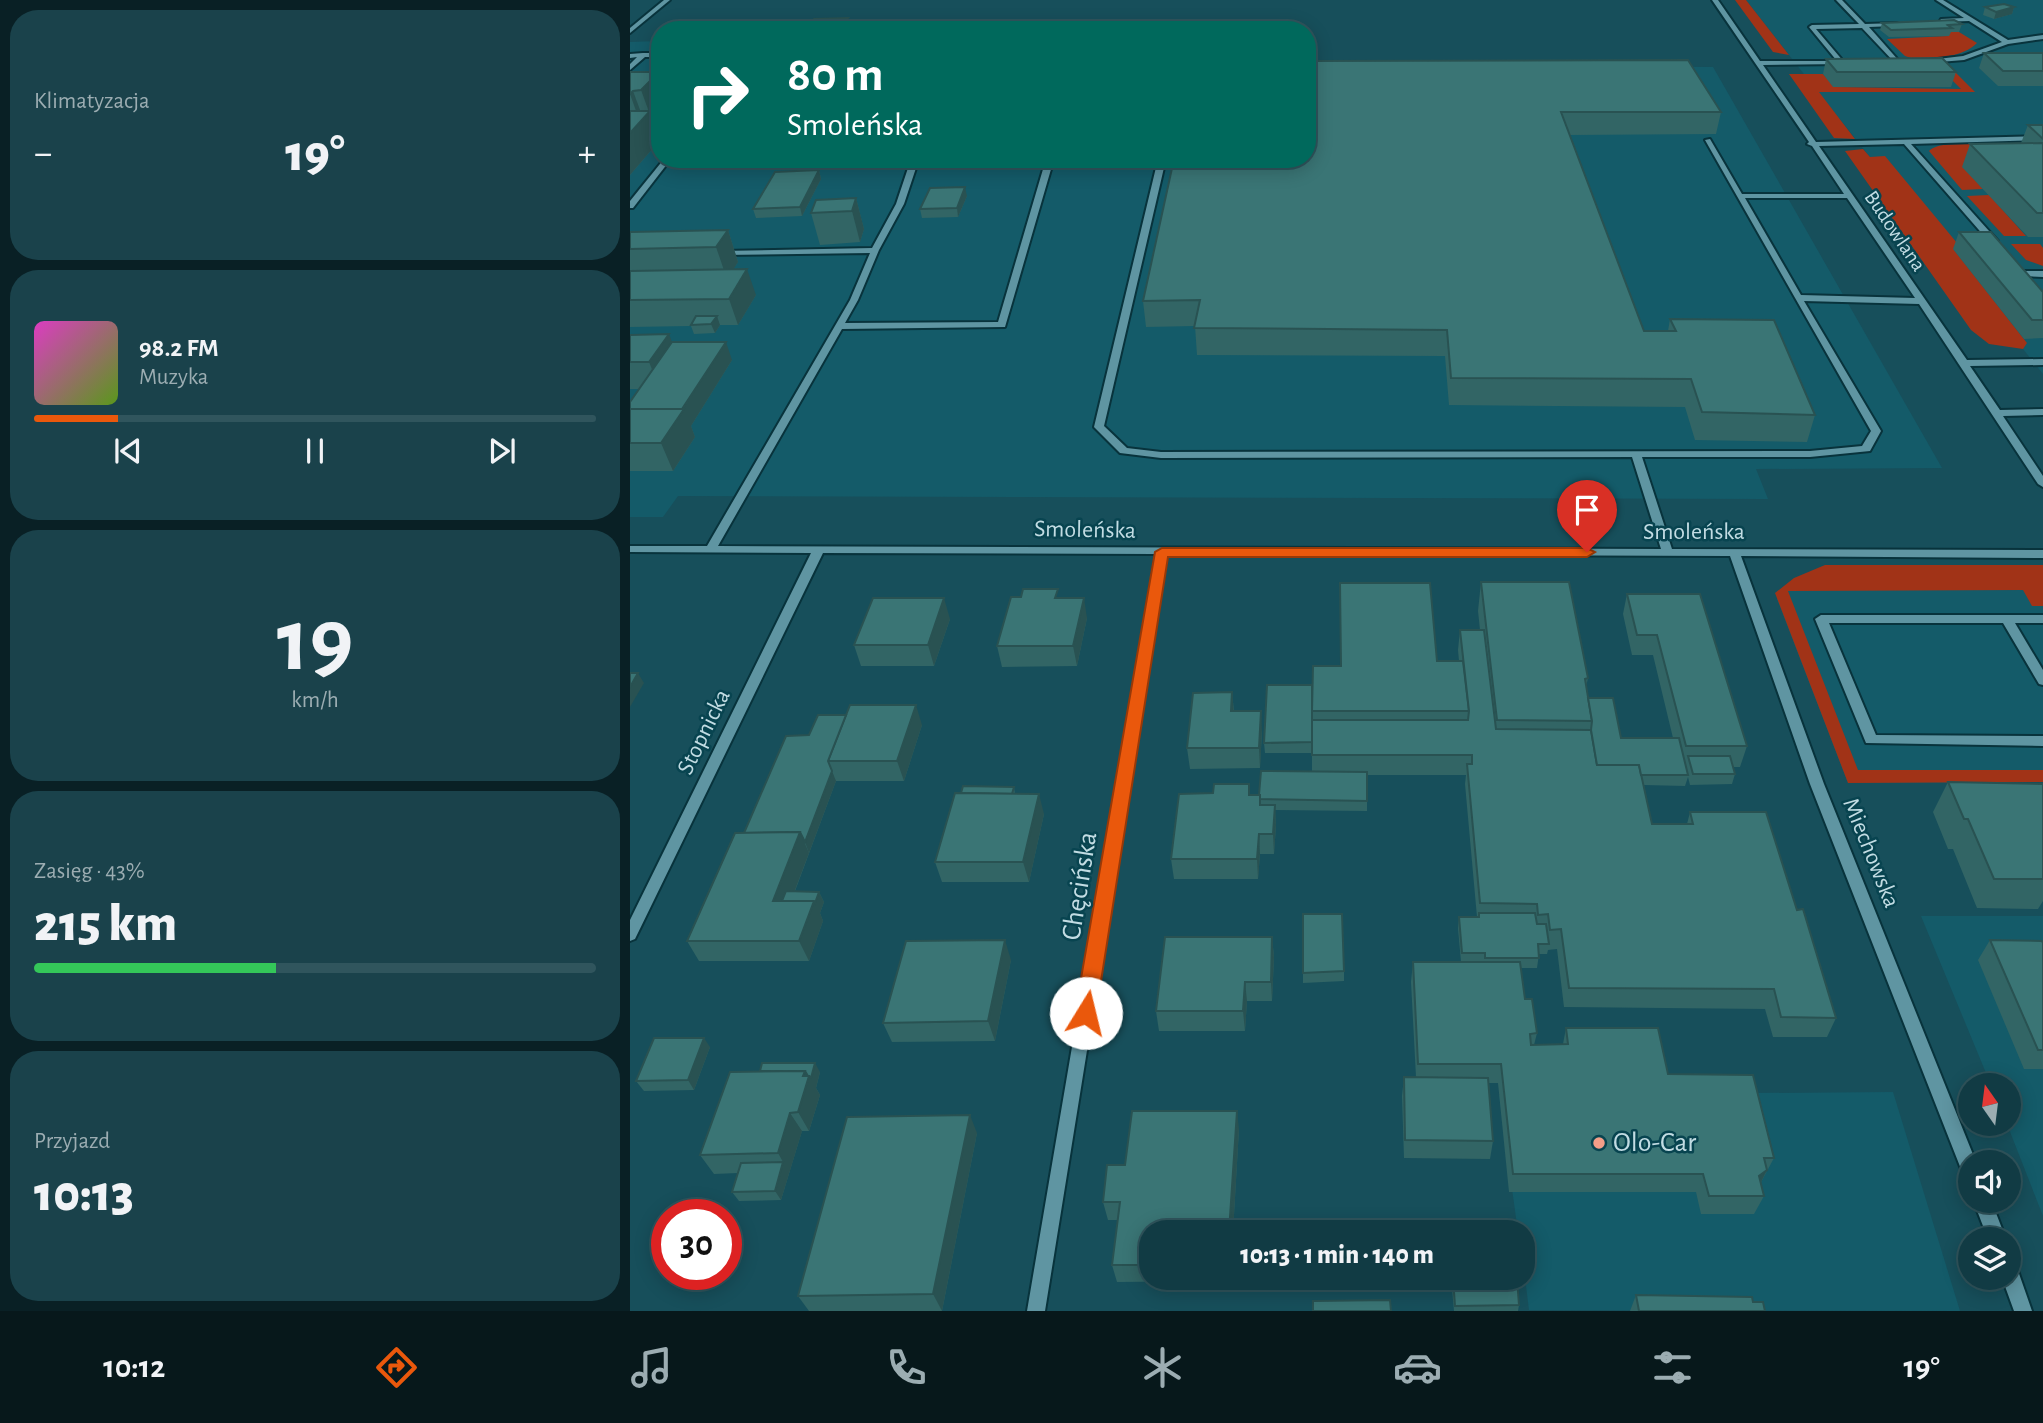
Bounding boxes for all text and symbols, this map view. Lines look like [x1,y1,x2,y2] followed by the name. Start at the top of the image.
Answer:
[672,49,763,140] icon: right
[787,51,884,100] text: 80 m
[34,90,150,113] text: Klimatyzacja
[787,109,923,141] text: Smoleńska
[285,128,345,180] text: 19°
[34,135,52,173] text: −
[578,135,596,173] text: +
[1861,187,1930,275] street label: Budowlana
[139,335,219,361] text: 98.2 FM
[139,366,208,389] text: Muzyka
[109,432,147,470] icon: previous
[296,432,334,470] icon: pause
[483,432,521,470] icon: next
[1557,480,1617,552] pin
[1568,491,1606,529] icon: arrive
[1034,517,1136,543] street label: Smoleńska
[1643,520,1745,544] street label: Smoleńska
[277,596,353,687] text: 19
[673,686,735,778] street label: Stopnicka
[291,689,339,712] text: km/h
[1838,795,1904,911] street label: Miechowska
[1058,830,1102,942] street label: Chęcińska
[34,860,145,883] text: Zasięg · 43%
[34,898,177,950] text: 215 km
[1049,976,1123,1050] position arrow
[1958,1073,2021,1136] north arrow
[1958,1073,2021,1290] map controls
[1613,1129,1696,1157] place label: Olo-Car
[34,1130,110,1153] text: Przyjazd
[1591,1135,1607,1151] marker: Olo-Car
[1958,1150,2021,1213] button: sound
[34,1168,134,1220] text: 10:13
[651,1199,742,1290] speed limit sign: 30
[1958,1227,2021,1290] button: layers
[1240,1242,1434,1268] text: 10:13 · 1 min · 140 m
[372,1343,421,1392] icon: directions
[627,1343,676,1392] icon: music
[882,1343,931,1392] icon: phone
[1138,1343,1187,1392] icon: climate
[1393,1343,1442,1392] icon: car
[1648,1343,1697,1392] icon: filters
[103,1351,165,1383] text: 10:12
[1903,1351,1940,1383] text: 19°

